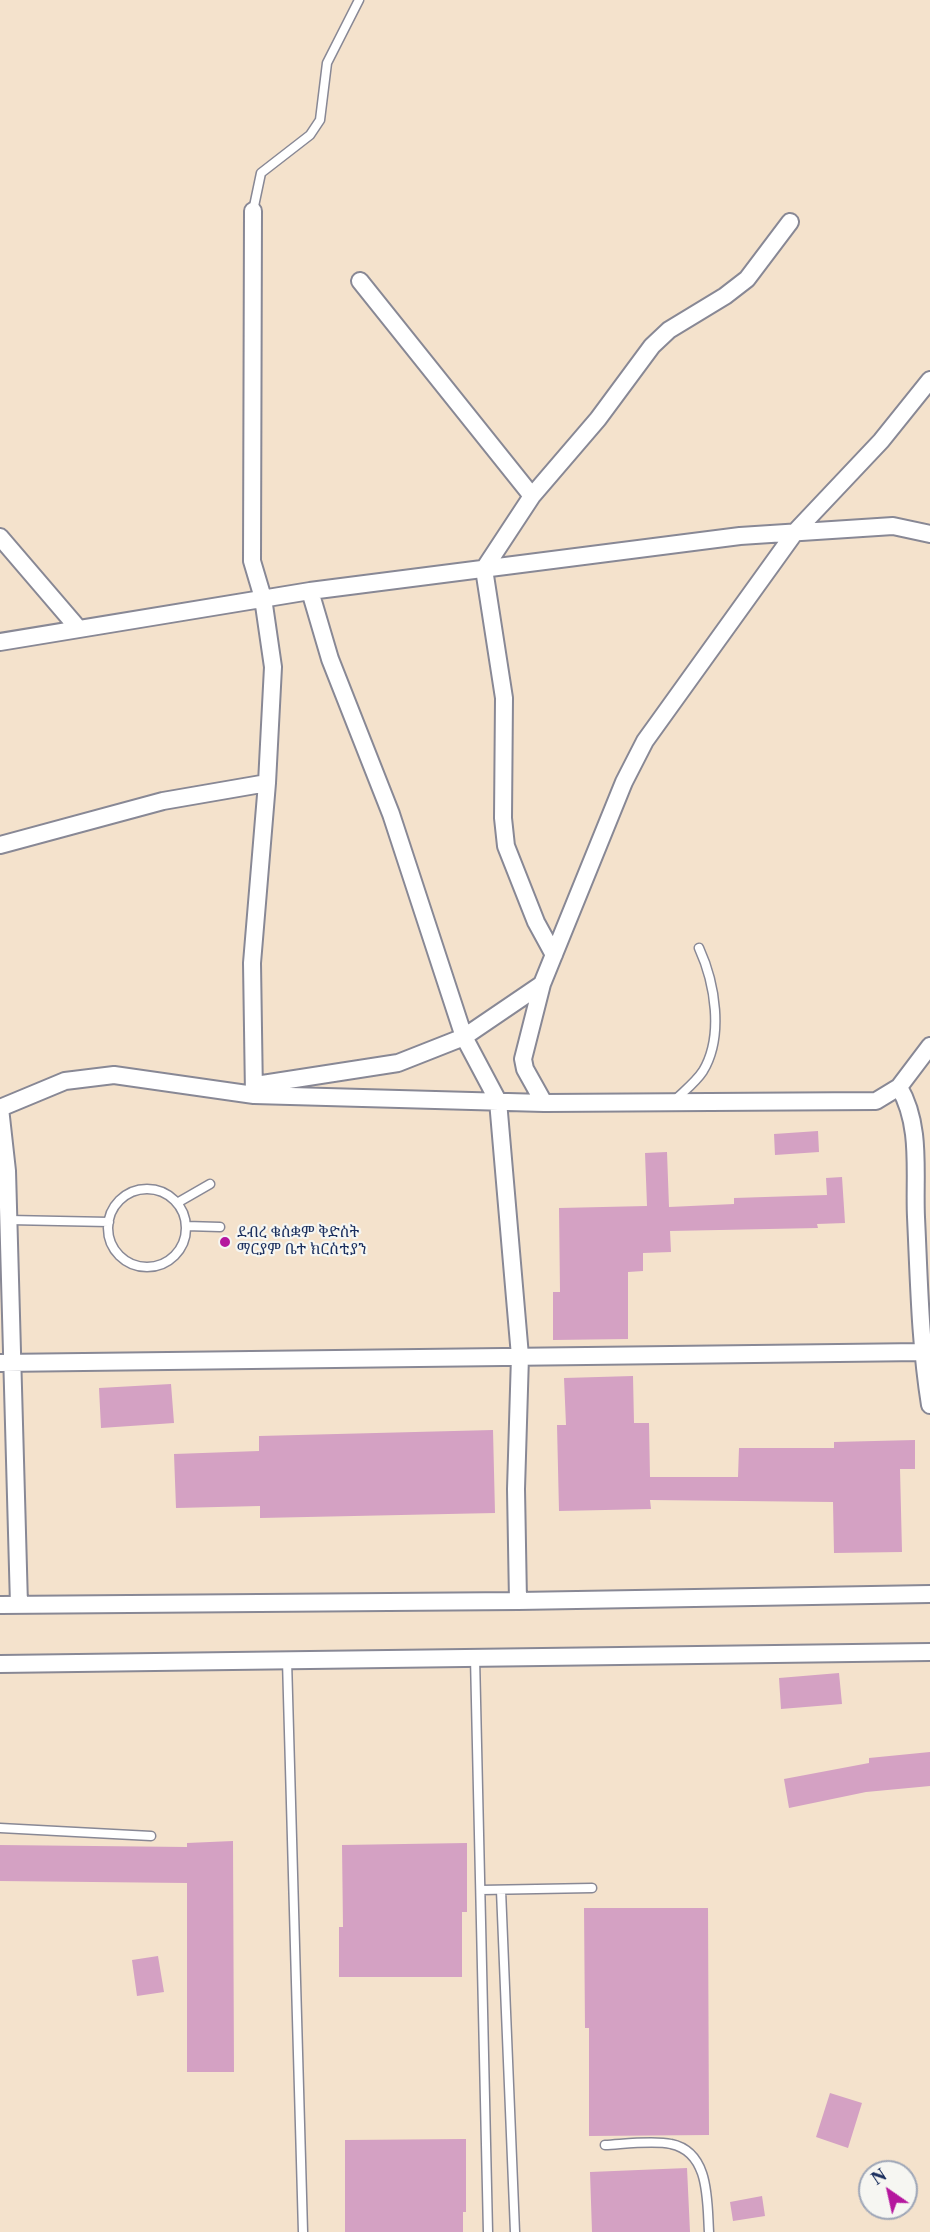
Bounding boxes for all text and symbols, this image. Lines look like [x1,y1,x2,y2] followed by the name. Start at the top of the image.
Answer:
[237,1224,367,1259] place label: ደብረ ቁስቋም ቅድስት ማርያም ቤተ ክርስቲያን
[218,1235,232,1249] marker: ደብረ ቁስቋም ቅድስት ማርያም ቤተ ክርስቲያን
[858,2160,918,2220] north arrow
[868,2165,890,2189] text: N

